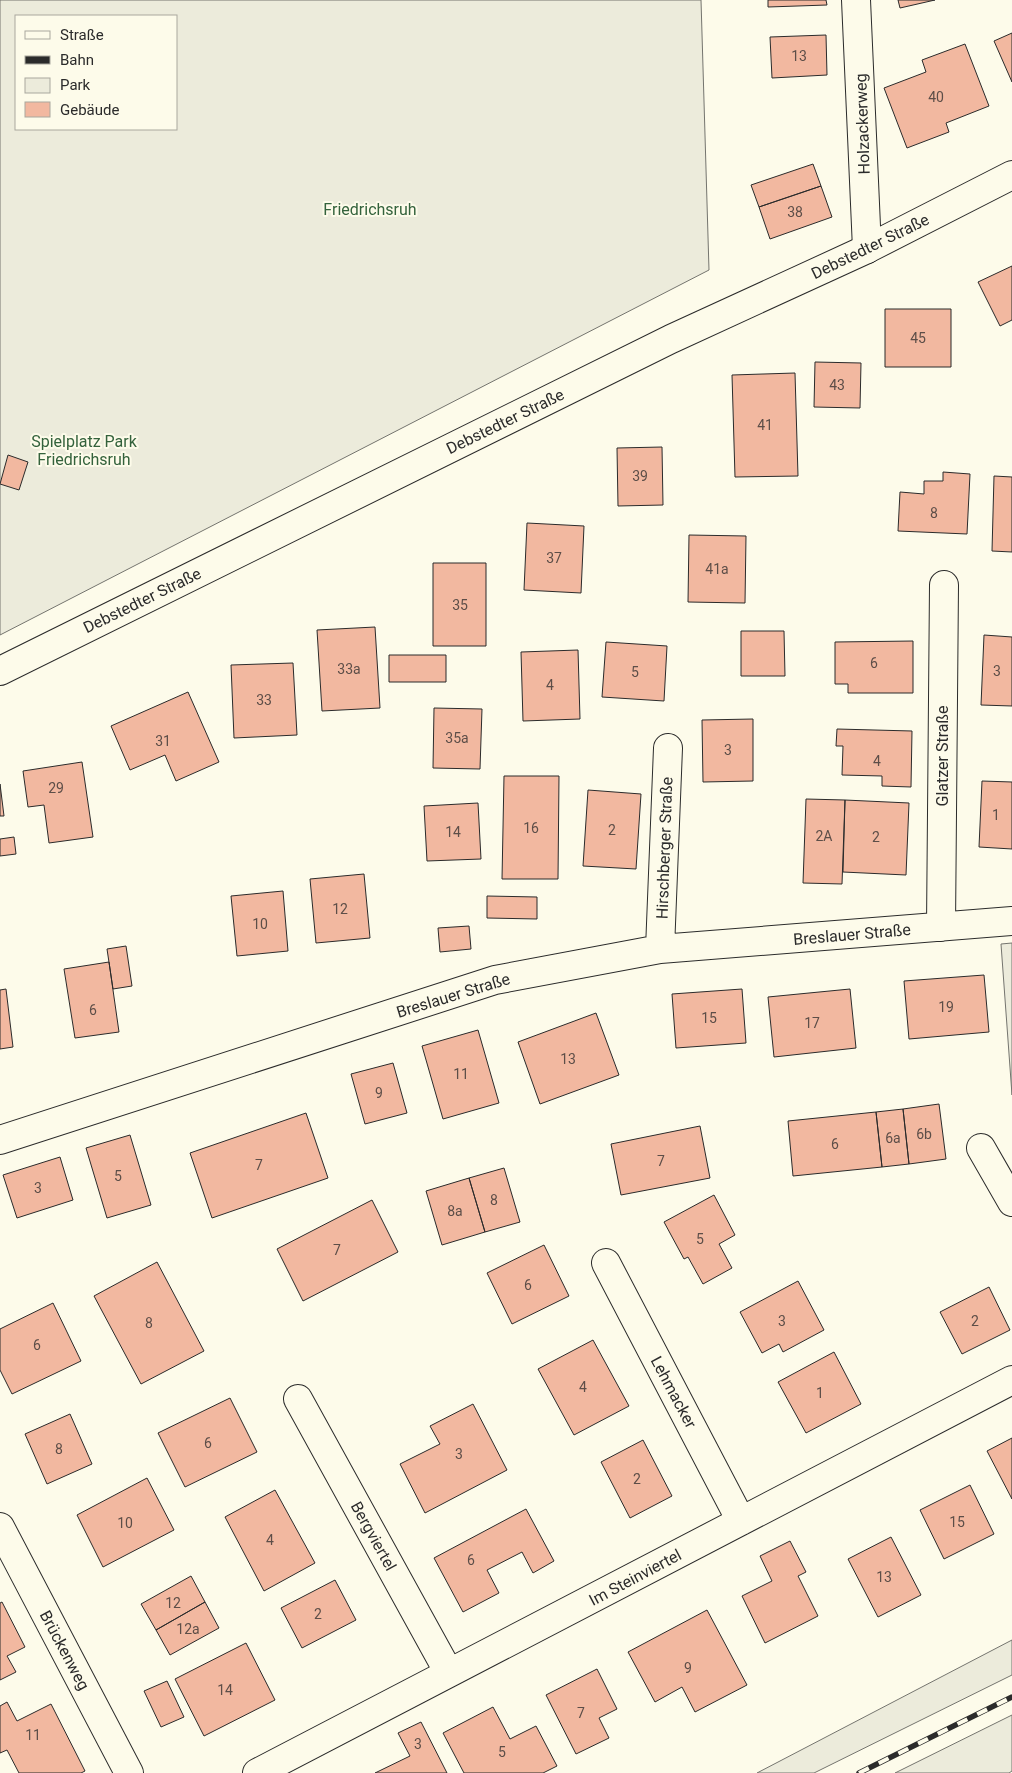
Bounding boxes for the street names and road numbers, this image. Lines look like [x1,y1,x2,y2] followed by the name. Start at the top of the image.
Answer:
[851,73,874,175] street label: Holzackerweg
[808,210,932,283] street label: Debstedter Straße
[443,385,567,458] street label: Debstedter Straße
[80,564,204,637] street label: Debstedter Straße
[933,706,952,806] street label: Glatzer Straße
[653,777,676,919] street label: Hirschberger Straße
[793,920,912,949] street label: Breslauer Straße
[394,969,512,1022] street label: Breslauer Straße
[647,1353,701,1432] street label: Lehmacker
[347,1498,400,1574] street label: Bergviertel
[586,1545,685,1610] street label: Im Steinviertel
[36,1607,93,1693] street label: Brückenweg

